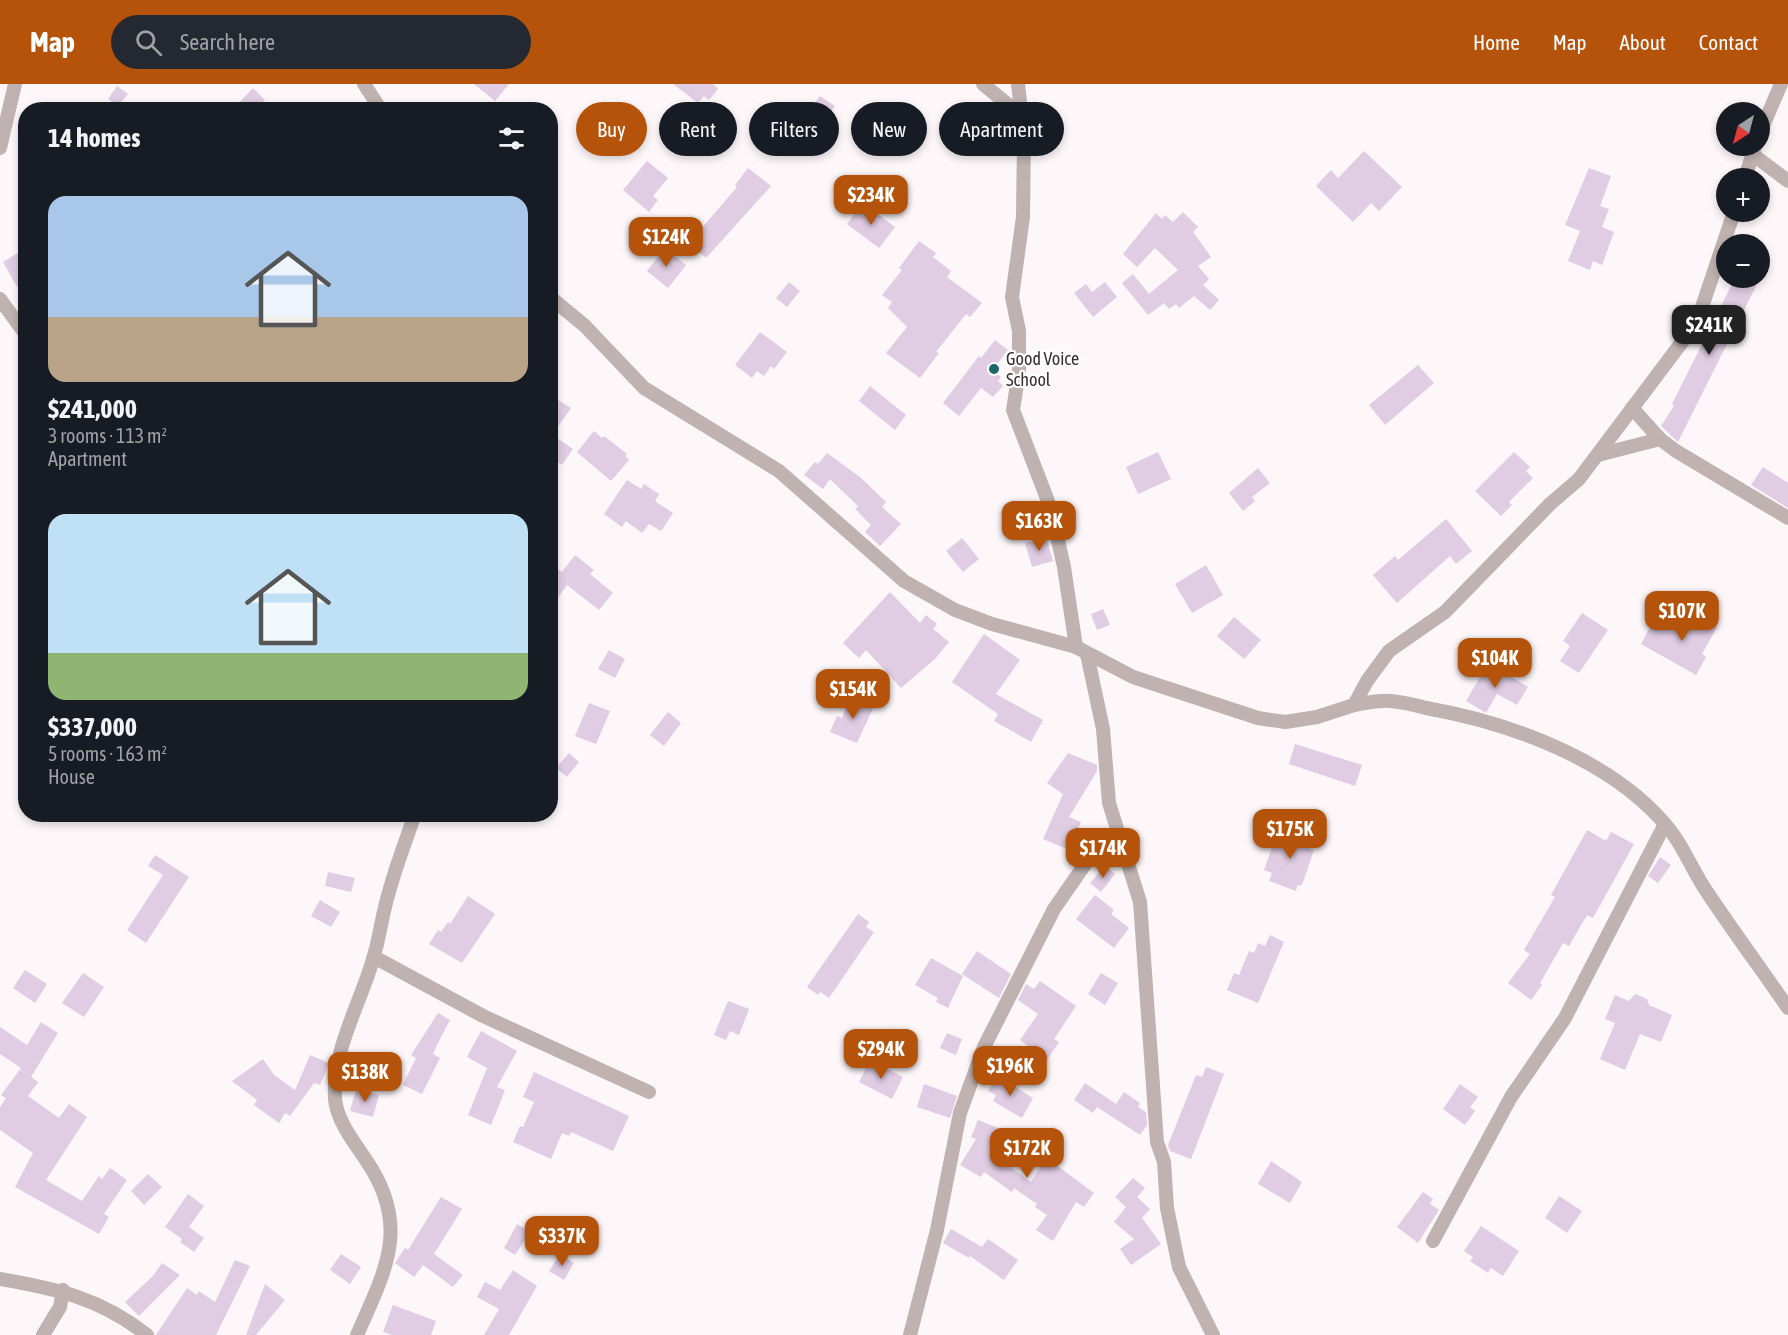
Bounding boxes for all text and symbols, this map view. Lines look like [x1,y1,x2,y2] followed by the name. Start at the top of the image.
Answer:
[111,15,531,69] search box
[30,26,75,58] text: Map
[132,26,165,59] icon: search
[180,29,275,55] text: Search here
[1473,30,1520,54] text: Home
[1553,30,1587,54] text: Map
[1620,30,1666,54] text: About
[1699,30,1758,54] text: Contact
[576,102,647,156] chip: Buy
[659,102,737,156] chip: Rent
[749,102,839,156] chip: Filters
[851,102,927,156] chip: New
[939,102,1064,156] chip: Apartment
[1716,102,1770,156] north arrow
[1716,102,1770,288] map controls
[495,122,528,155] icon: filters
[48,123,141,153] text: 14 homes
[1716,168,1770,222] button: +
[829,175,913,226] pin: $234K
[848,183,894,206] text: $234K
[624,217,708,268] pin: $124K
[643,225,689,248] text: $124K
[1716,234,1770,288] button: −
[234,235,342,343] icon: home
[1667,305,1751,356] pin: $241K
[1686,313,1732,336] text: $241K
[1006,348,1079,390] place label: Good Voice School
[987,362,1001,376] marker: Good Voice School
[48,394,137,424] text: $241,000
[48,424,167,447] text: 3 rooms · 113 m²
[48,447,127,470] text: Apartment
[997,501,1081,552] pin: $163K
[1016,509,1062,532] text: $163K
[234,553,342,661] icon: home
[1640,591,1724,642] pin: $107K
[1659,599,1705,622] text: $107K
[1453,638,1537,689] pin: $104K
[1472,646,1518,669] text: $104K
[811,669,895,720] pin: $154K
[830,677,876,700] text: $154K
[48,712,137,742] text: $337,000
[48,742,167,765] text: 5 rooms · 163 m²
[48,765,95,788] text: House
[1248,809,1332,860] pin: $175K
[1267,817,1313,840] text: $175K
[1061,828,1145,879] pin: $174K
[1080,836,1126,859] text: $174K
[839,1029,923,1080] pin: $294K
[858,1037,904,1060] text: $294K
[968,1046,1052,1097] pin: $196K
[323,1052,407,1103] pin: $138K
[987,1054,1033,1077] text: $196K
[342,1060,388,1083] text: $138K
[985,1128,1069,1179] pin: $172K
[1004,1136,1050,1159] text: $172K
[520,1216,604,1267] pin: $337K
[539,1224,585,1247] text: $337K

